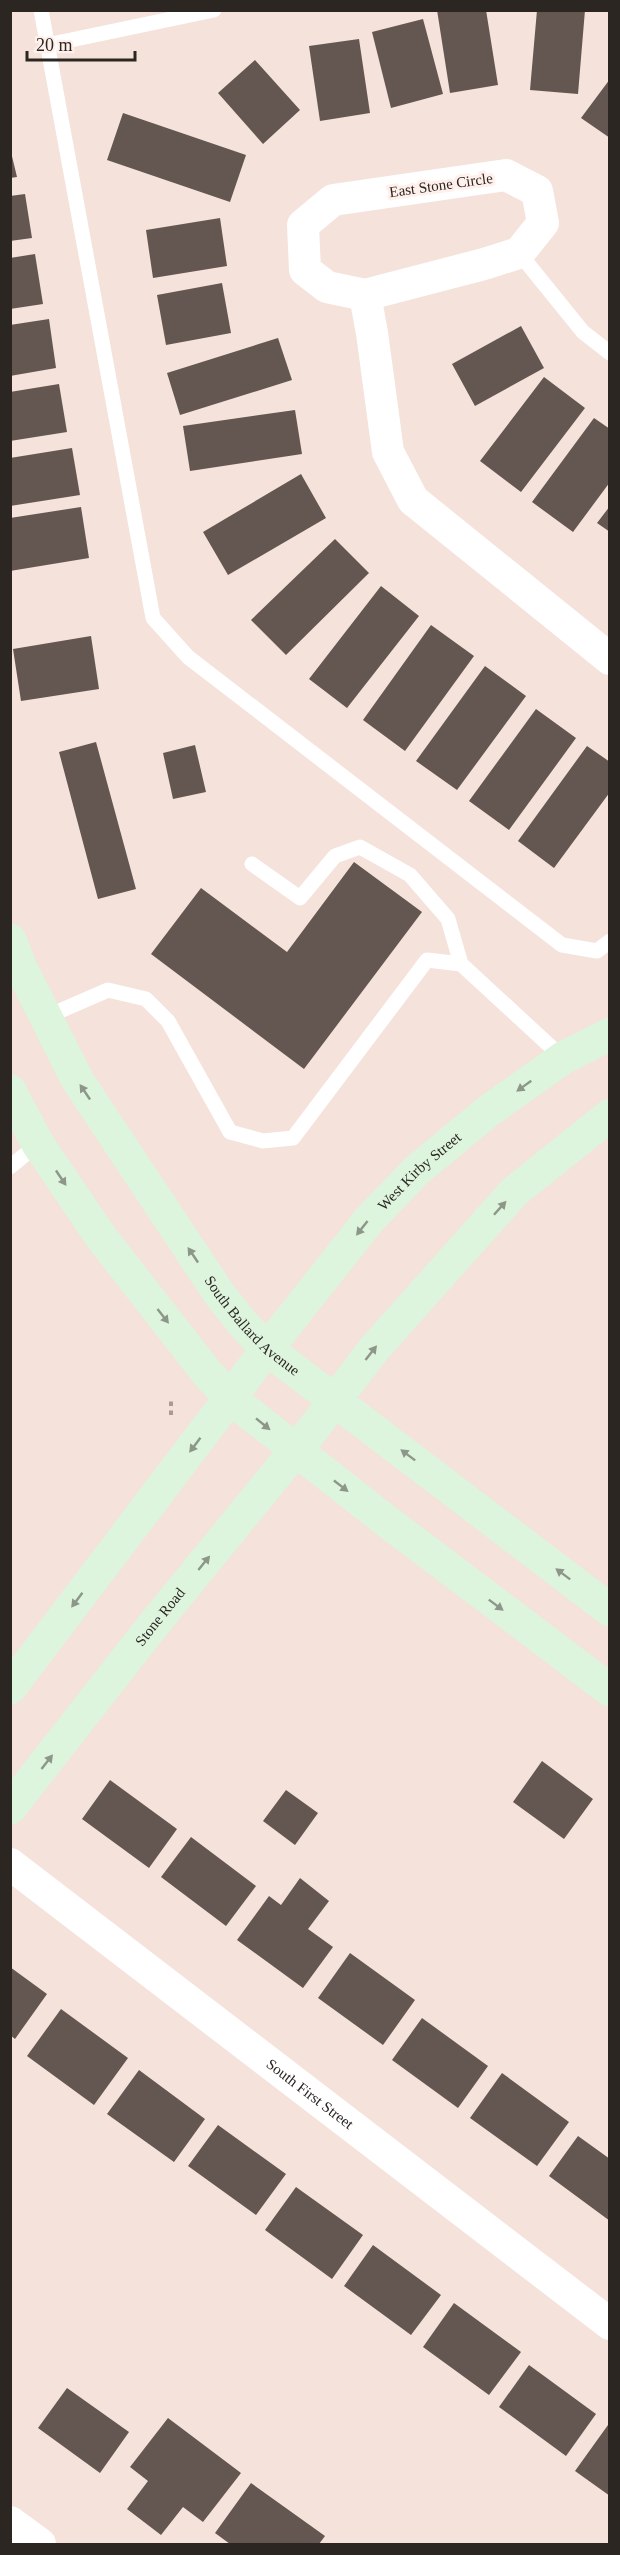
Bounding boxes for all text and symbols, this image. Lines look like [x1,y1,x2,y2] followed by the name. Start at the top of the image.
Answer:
[27,24,135,62] scale bar
[36,35,73,55] text: 20 m
[388,170,494,200] street label: East Stone Circle
[516,1080,532,1092] one-way arrow
[80,1084,91,1101] one-way arrow
[375,1129,465,1214] street label: West Kirby Street
[55,1170,66,1186] one-way arrow
[493,1201,506,1216] one-way arrow
[356,1220,369,1236] one-way arrow
[187,1247,199,1263] one-way arrow
[202,1273,303,1379] street label: South Ballard Avenue
[156,1309,168,1324] one-way arrow
[364,1346,376,1361] one-way arrow
[255,1417,270,1430] one-way arrow
[189,1436,201,1452] one-way arrow
[401,1450,416,1462] one-way arrow
[334,1480,349,1492] one-way arrow
[197,1555,210,1570] one-way arrow
[555,1568,571,1580] one-way arrow
[132,1584,188,1649] street label: Stone Road
[72,1593,84,1608] one-way arrow
[489,1598,504,1610] one-way arrow
[40,1754,52,1769] one-way arrow
[263,2056,357,2133] street label: South First Street

